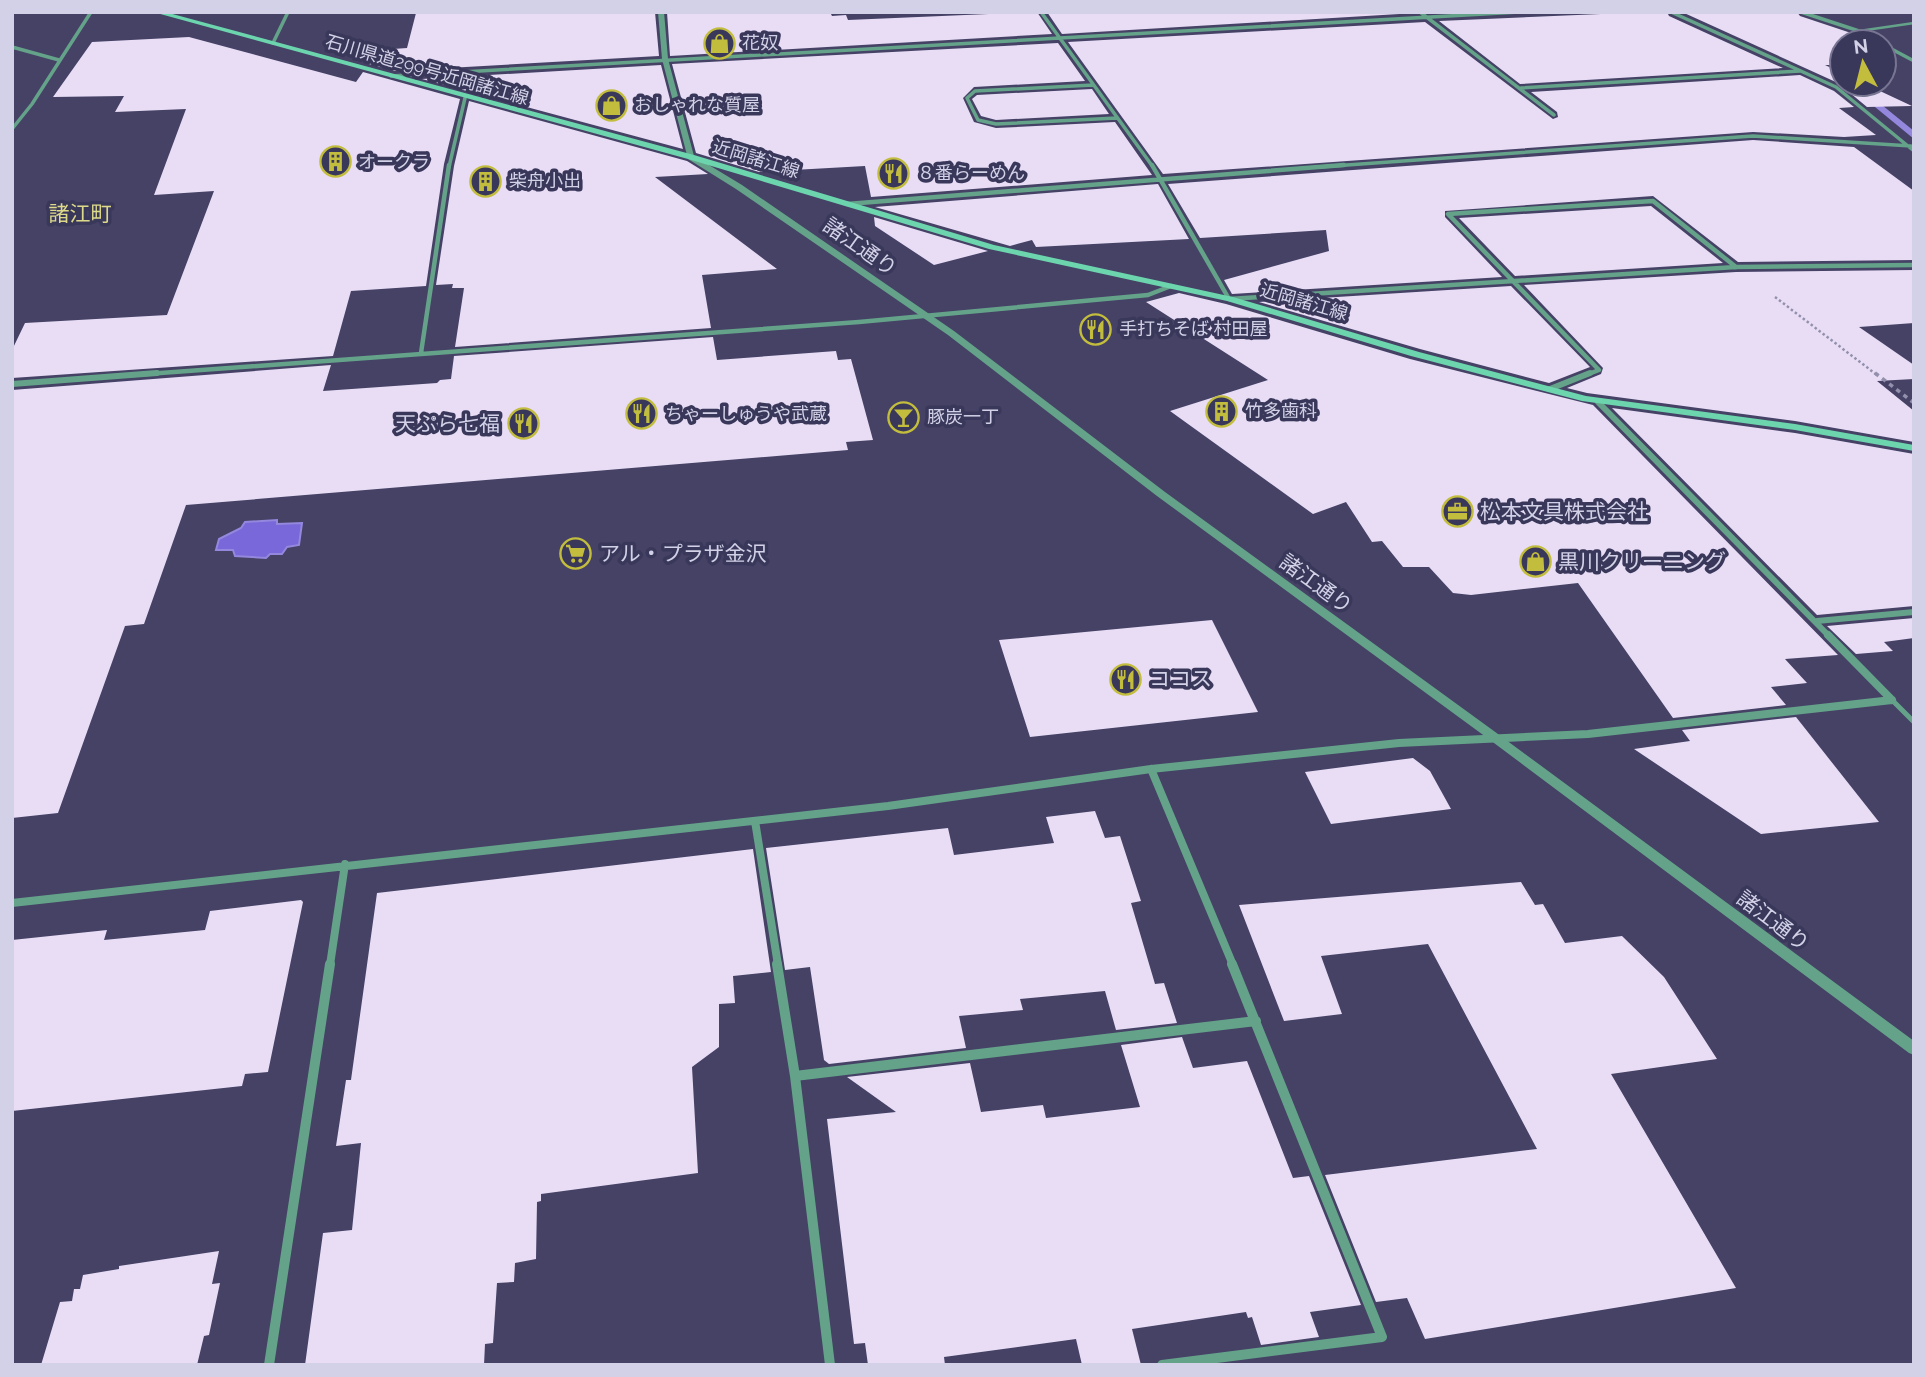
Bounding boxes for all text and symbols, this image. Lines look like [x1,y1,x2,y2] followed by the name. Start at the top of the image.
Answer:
[702,26,736,60] shop icon: 花奴
[1828,28,1898,98] north arrow
[323,30,531,109] street label: 石川県道299号近岡諸江線
[742,32,778,53] place label: 花奴
[1852,34,1869,58] text: N
[594,88,628,122] shop icon: おしゃれな質屋
[634,94,760,115] place label: おしゃれな質屋
[710,135,802,182] street label: 近岡諸江線
[318,145,352,179] building icon: オークラ
[358,151,430,172] place label: オークラ
[877,156,911,190] restaurant icon: ８番らーめん
[917,162,1025,183] place label: ８番らーめん
[469,164,503,198] building icon: 柴舟小出
[509,170,581,191] place label: 柴舟小出
[49,201,112,226] district label: 諸江町
[819,212,902,281] street label: 諸江通り
[1258,279,1350,324] street label: 近岡諸江線
[1079,312,1113,346] restaurant icon: 手打ちそば 村田屋
[1119,318,1268,339] place label: 手打ちそば 村田屋
[1205,394,1239,428] building icon: 竹多歯科
[625,397,659,431] restaurant icon: ちゃーしゅうや武蔵
[887,400,921,434] bar icon: 豚炭一丁
[1245,400,1317,421] place label: 竹多歯科
[665,403,827,424] place label: ちゃーしゅうや武蔵
[927,406,999,427] place label: 豚炭一丁
[506,407,540,441] restaurant icon: 天ぷら七福
[395,411,500,436] place label: 天ぷら七福
[1440,495,1474,529] office icon: 松本文具株式会社
[1480,499,1648,524] place label: 松本文具株式会社
[559,537,593,571] supermarket icon: アル・プラザ金沢
[599,541,767,566] place label: アル・プラザ金沢
[1518,545,1552,579] shop icon: 黒川クリーニング
[1275,549,1358,618] street label: 諸江通り
[1558,549,1726,574] place label: 黒川クリーニング
[1109,662,1143,696] restaurant icon: ココス
[1149,666,1212,691] place label: ココス
[1732,885,1814,956] street label: 諸江通り

